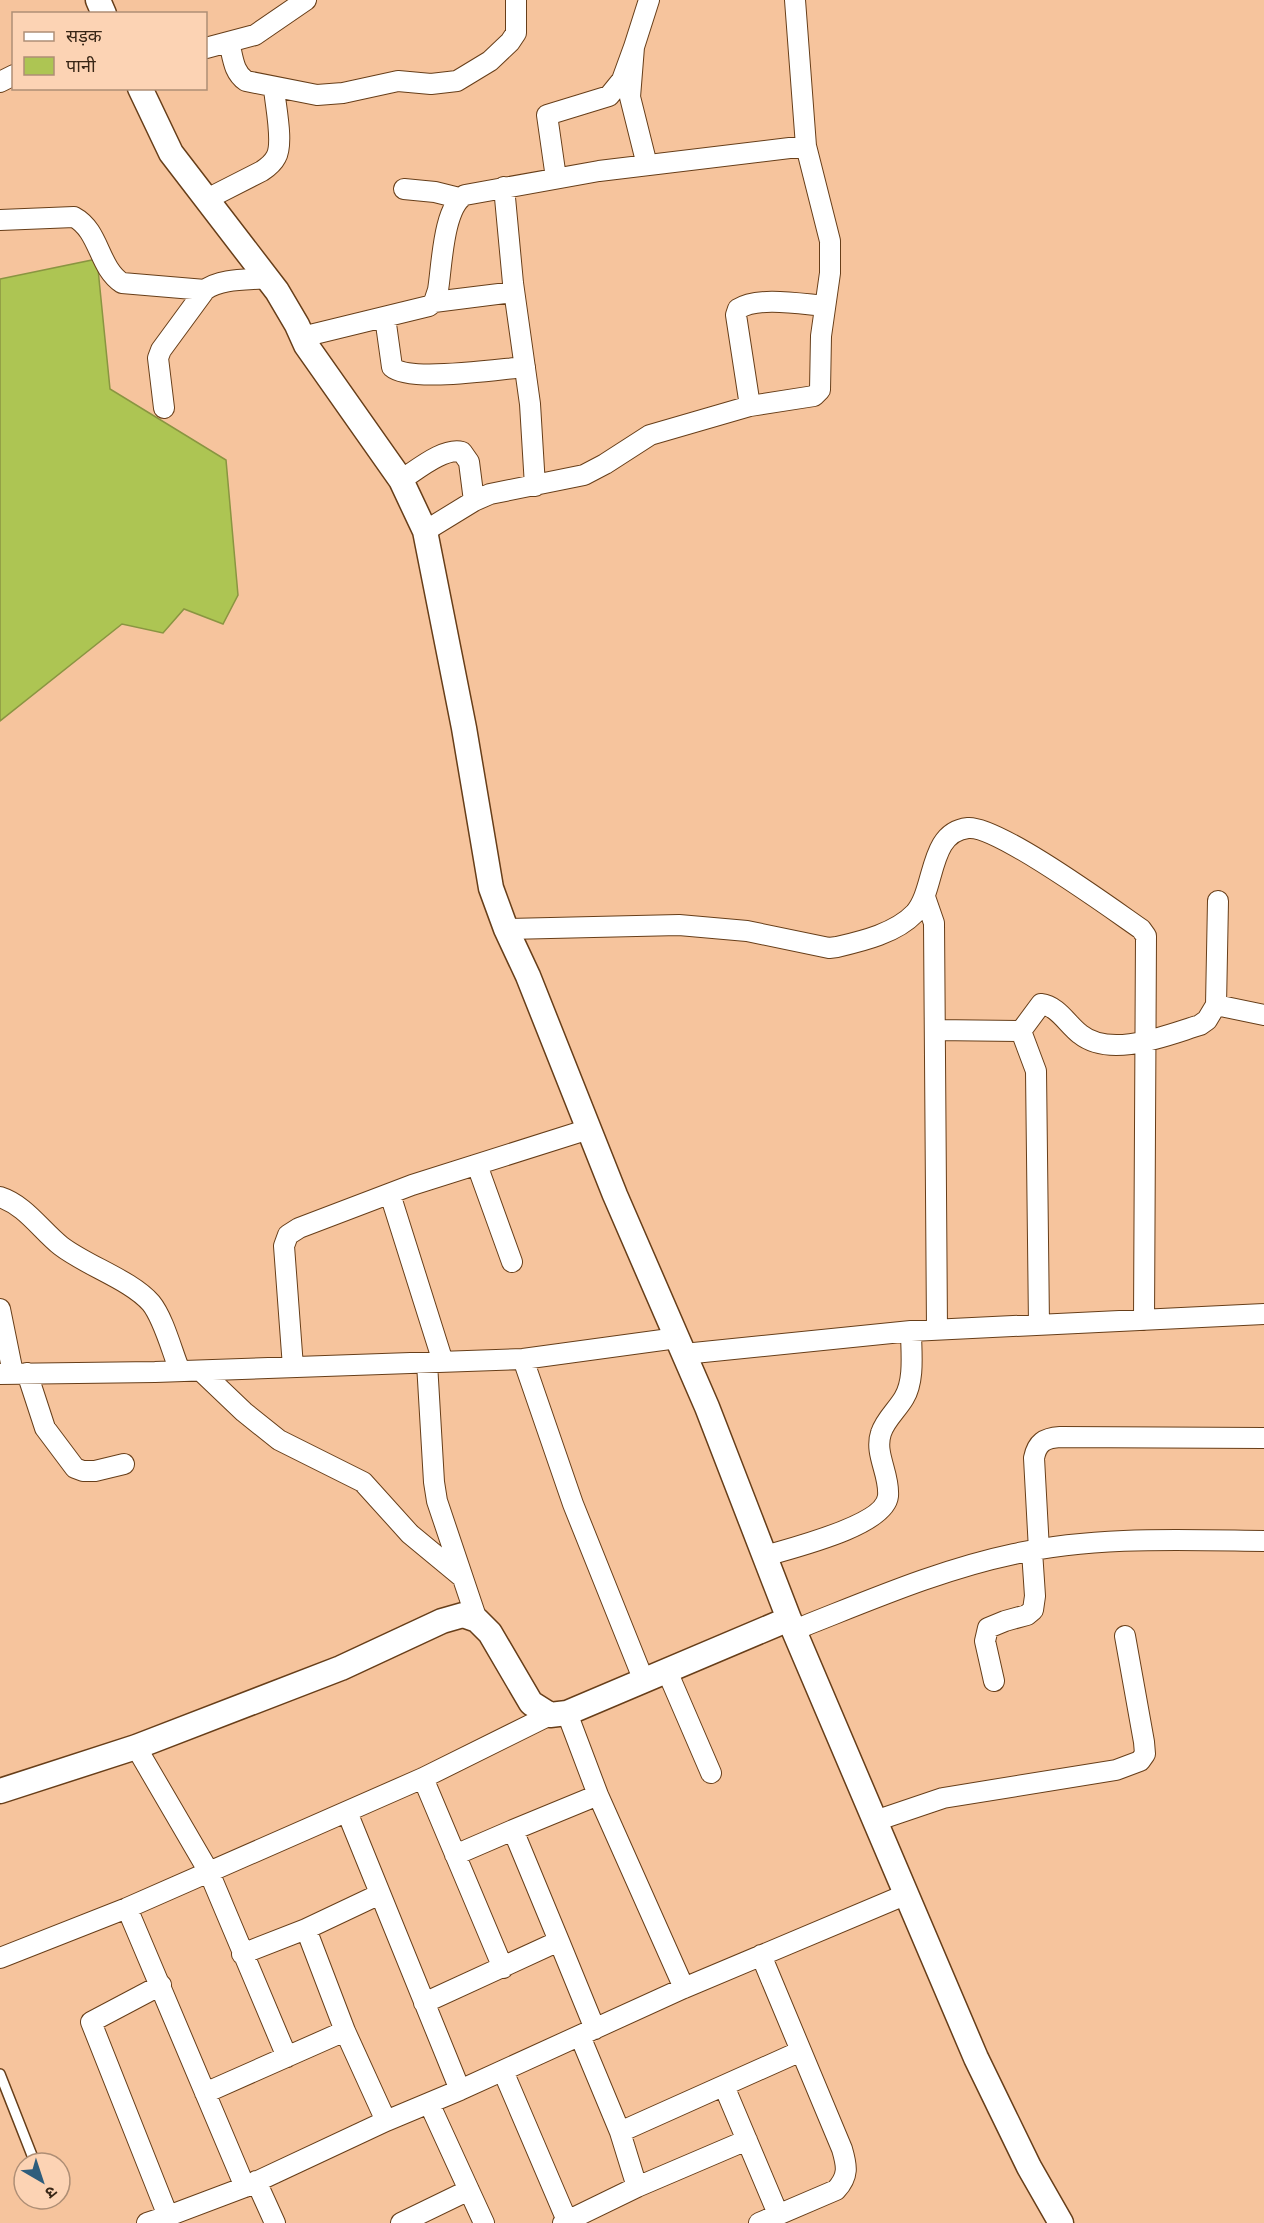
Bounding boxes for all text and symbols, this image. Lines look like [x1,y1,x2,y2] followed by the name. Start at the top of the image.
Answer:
[12,12,207,90] legend
[66,24,103,47] text: सड़क
[66,54,96,77] text: पानी
[12,2151,72,2211] north arrow
[41,2182,61,2204] text: उ

